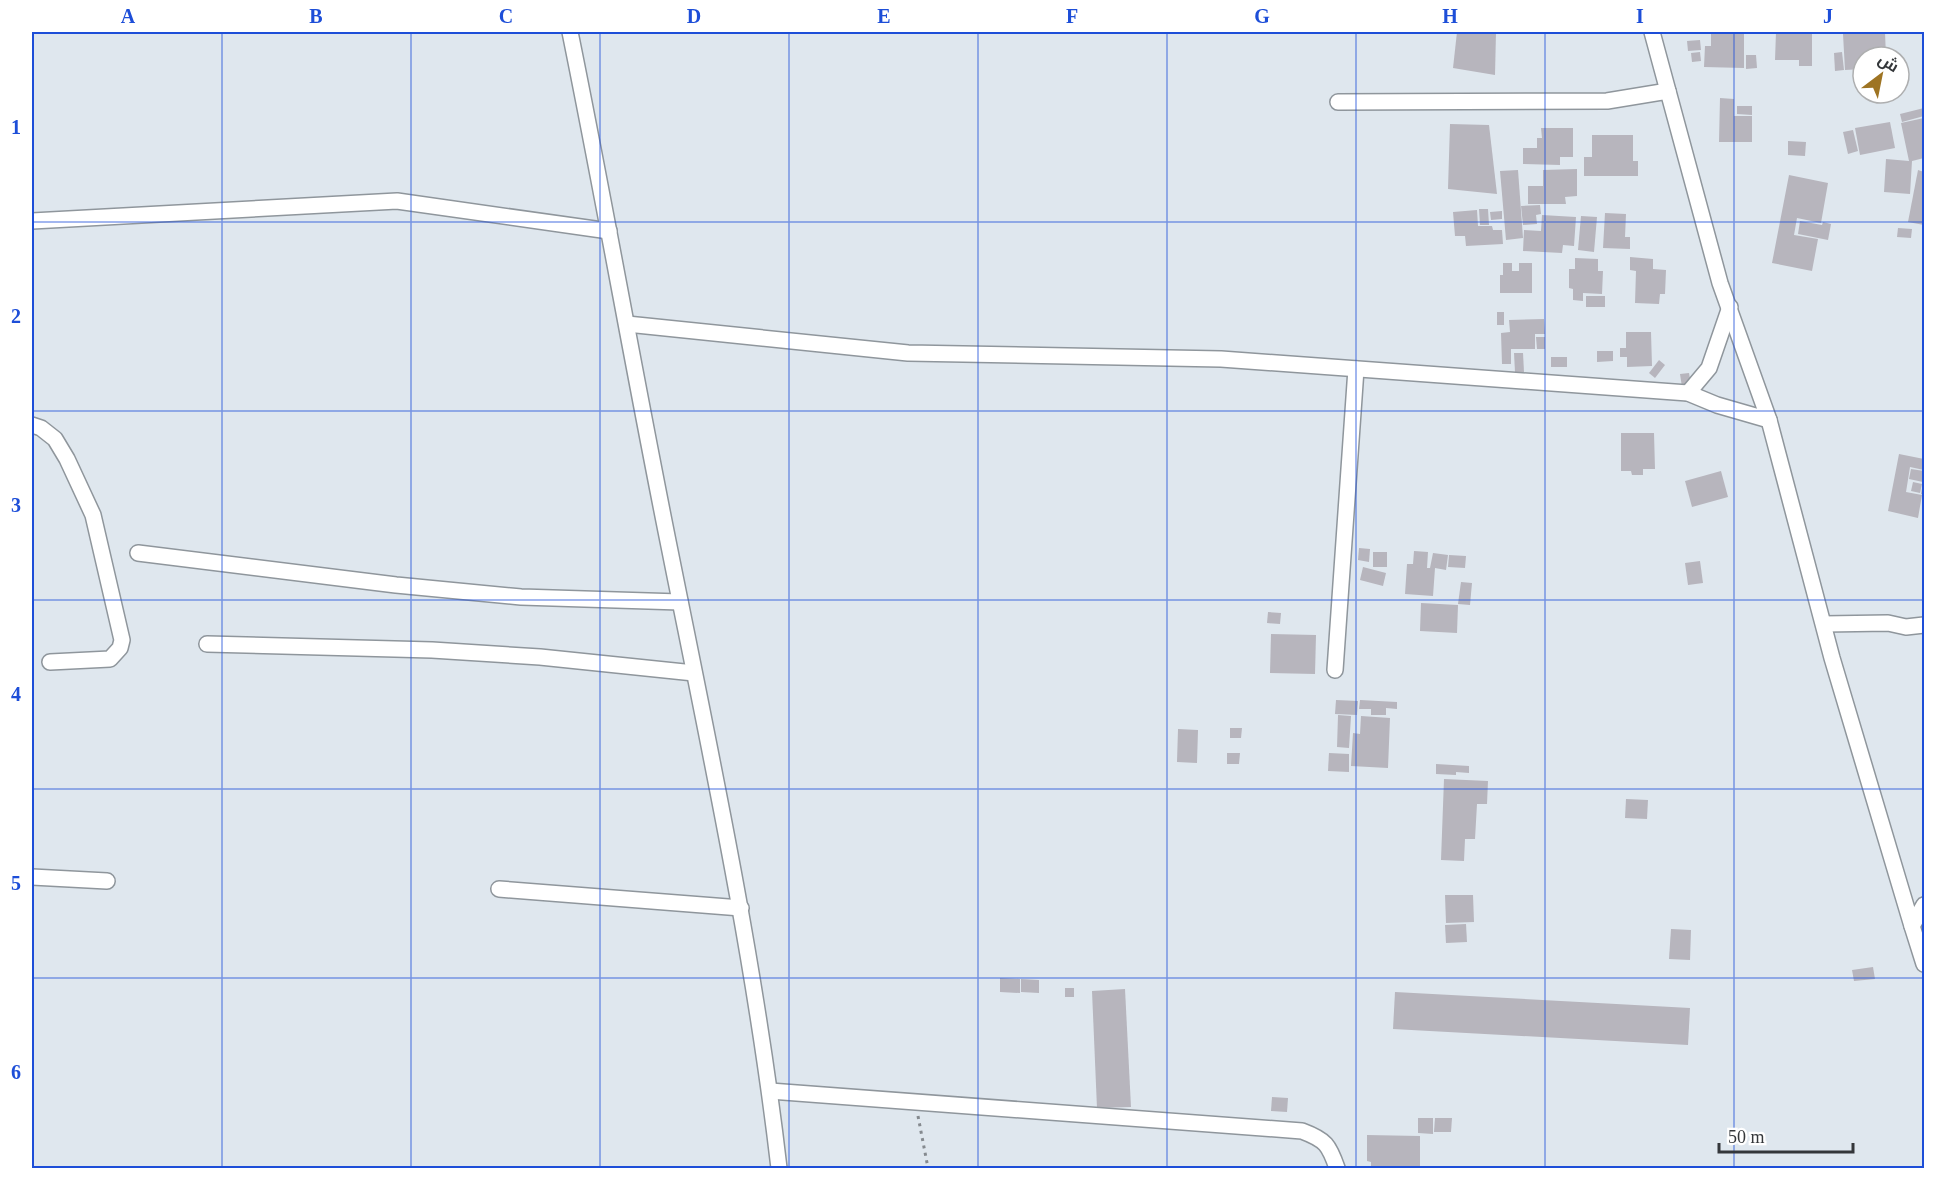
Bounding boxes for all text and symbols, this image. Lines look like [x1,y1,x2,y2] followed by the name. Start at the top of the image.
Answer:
[121,5,136,27] text: A
[309,5,323,27] text: B
[499,5,513,27] text: C
[687,5,701,27] text: D
[877,5,891,27] text: E
[1066,5,1078,27] text: F
[1254,5,1270,27] text: G
[1442,5,1458,27] text: H
[1636,5,1644,27] text: I
[1823,5,1833,27] text: J
[1851,45,1911,105] north arrow
[1875,50,1902,76] text: ش
[11,116,21,138] text: 1
[11,305,21,327] text: 2
[11,494,21,516] text: 3
[11,683,21,705] text: 4
[11,872,21,894] text: 5
[11,1061,21,1083] text: 6
[1719,1116,1852,1154] scale bar
[1728,1127,1765,1147] text: 50 m

